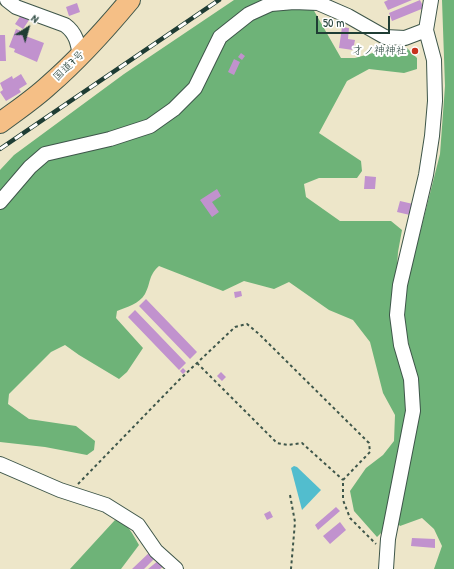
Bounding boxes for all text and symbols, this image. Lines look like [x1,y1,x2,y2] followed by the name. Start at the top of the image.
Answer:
[8,8,48,48] north arrow
[318,8,392,34] scale bar
[29,11,42,26] text: N
[323,14,344,31] text: 50 m
[352,44,407,58] place label: 才ノ神神社
[410,46,420,56] marker: 才ノ神神社
[51,48,87,84] street label: 国道7号

